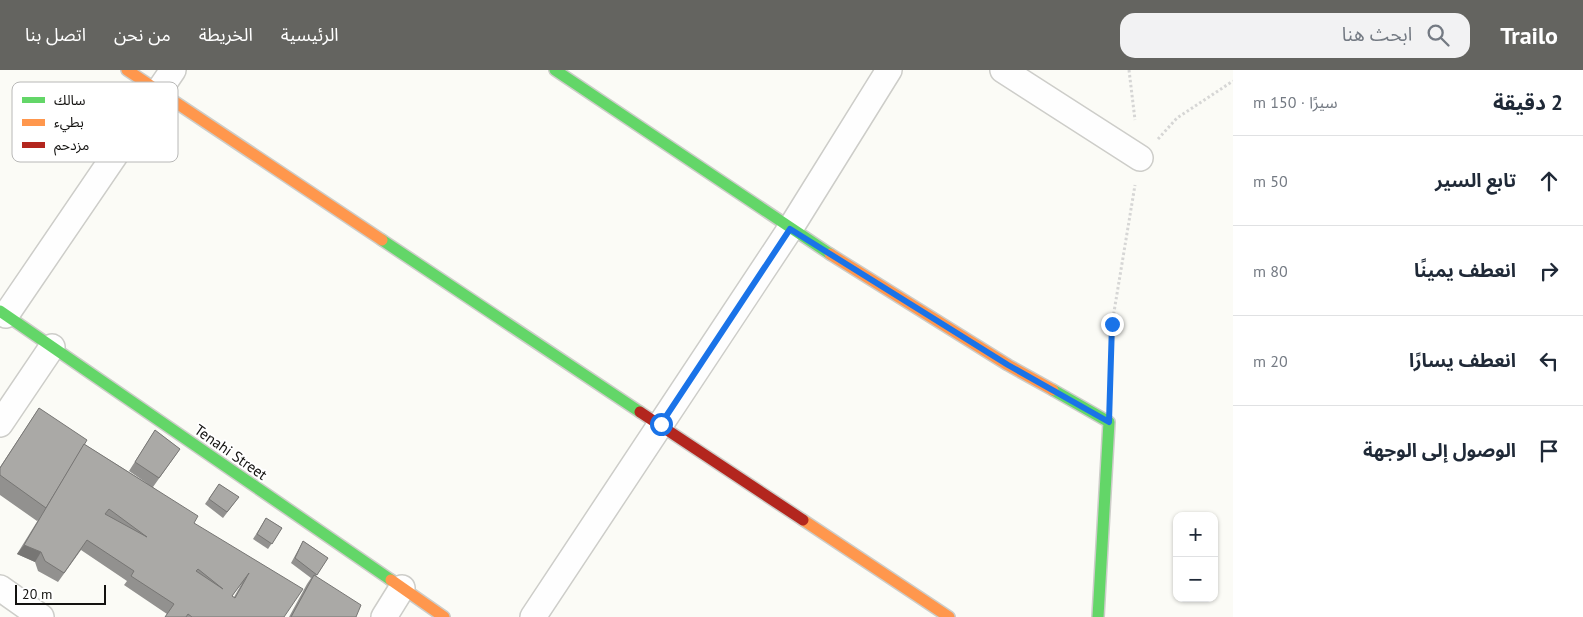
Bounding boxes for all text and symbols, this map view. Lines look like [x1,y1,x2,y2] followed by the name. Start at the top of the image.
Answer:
[1120,13,1470,58] search box
[1500,20,1558,51] text: Trailo
[1424,21,1452,49] icon: search
[1342,22,1412,46] text: ابحث هنا
[25,23,86,46] text: اتصل بنا
[114,23,171,46] text: من نحن
[199,23,253,46] text: الخريطة
[281,23,339,46] text: الرئيسية
[12,82,178,162] legend
[1493,89,1563,116] text: 2 دقيقة
[54,91,86,109] text: سالك
[1253,92,1338,112] text: سيرًا · 150 m
[54,113,84,133] text: بطيء
[54,136,89,156] text: مزدحم
[1535,167,1563,195] icon: ahead
[1435,168,1516,192] text: تابع السير
[1253,171,1288,191] text: 50 m
[1535,257,1563,285] icon: right
[1414,258,1516,282] text: انعطف يمينًا
[1253,261,1288,281] text: 80 m
[1101,313,1124,336] route end
[1535,347,1563,375] icon: left
[1409,348,1516,372] text: انعطف يسارًا
[1253,351,1288,371] text: 20 m
[650,413,673,436] route start
[191,420,271,484] street label: Tenahi Street
[1535,437,1563,465] icon: arrive
[1363,438,1516,462] text: الوصول إلى الوجهة
[1173,512,1218,602] map controls
[1173,512,1218,557] button: +
[1173,557,1218,602] button: −
[15,582,106,605] scale bar
[22,585,52,603] text: 20 m

